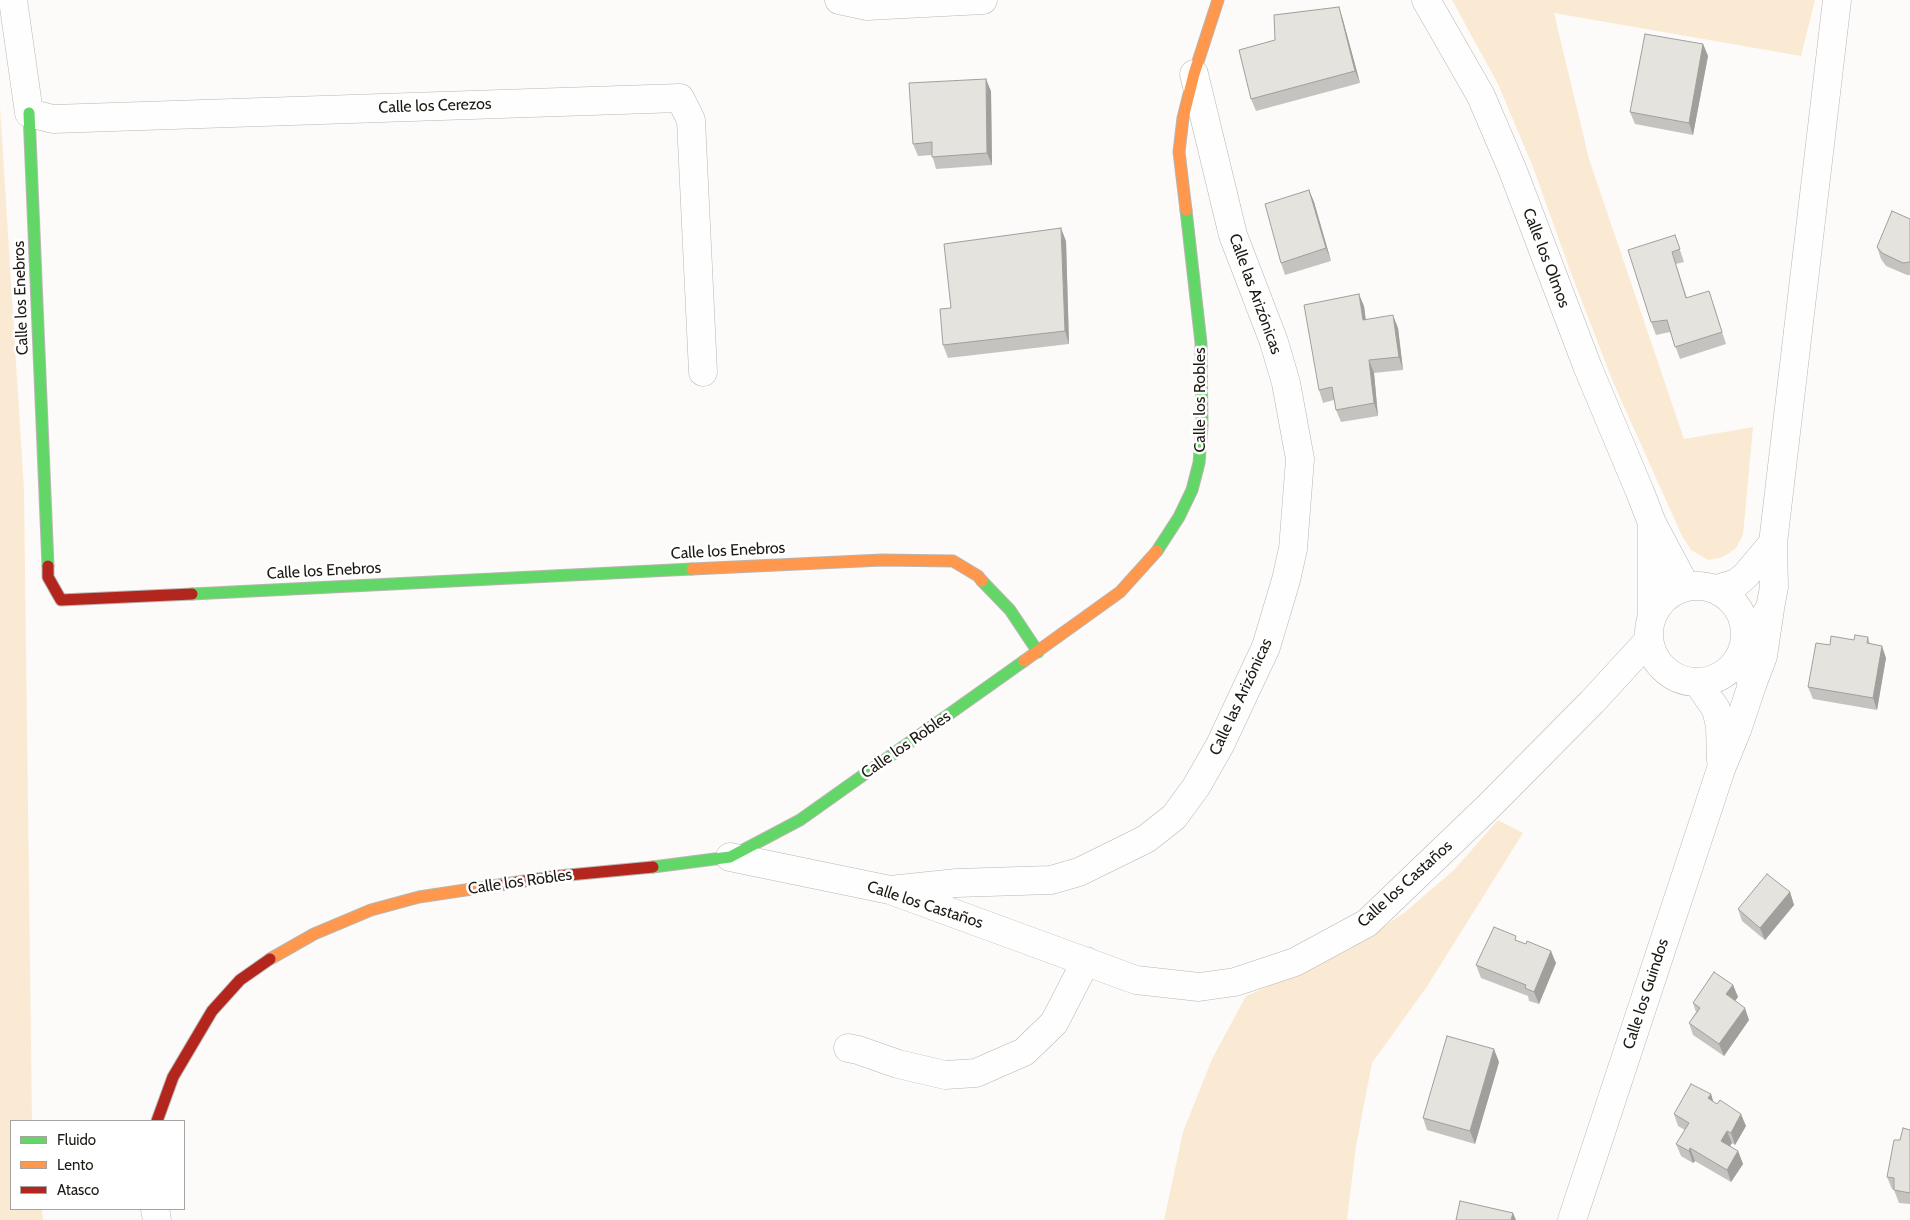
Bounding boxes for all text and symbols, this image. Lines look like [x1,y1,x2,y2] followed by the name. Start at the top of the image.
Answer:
[378,94,492,118] street label: Calle los Cerezos
[1518,206,1574,310] street label: Calle los Olmos
[1224,231,1286,357] street label: Calle las Arizónicas
[9,240,33,356] street label: Calle los Enebros
[1190,347,1210,453] street label: Calle los Robles
[670,538,786,564] street label: Calle los Enebros
[266,558,382,584] street label: Calle los Enebros
[1205,635,1277,759] street label: Calle las Arizónicas
[857,707,955,783] street label: Calle los Robles
[1354,836,1456,932] street label: Calle los Castaños
[467,865,573,899] street label: Calle los Robles
[864,877,986,933] street label: Calle los Castaños
[1619,936,1673,1052] street label: Calle los Guindos
[10,1120,185,1210] legend
[57,1131,96,1149] text: Fluido
[57,1156,94,1174] text: Lento
[57,1181,99,1199] text: Atasco

